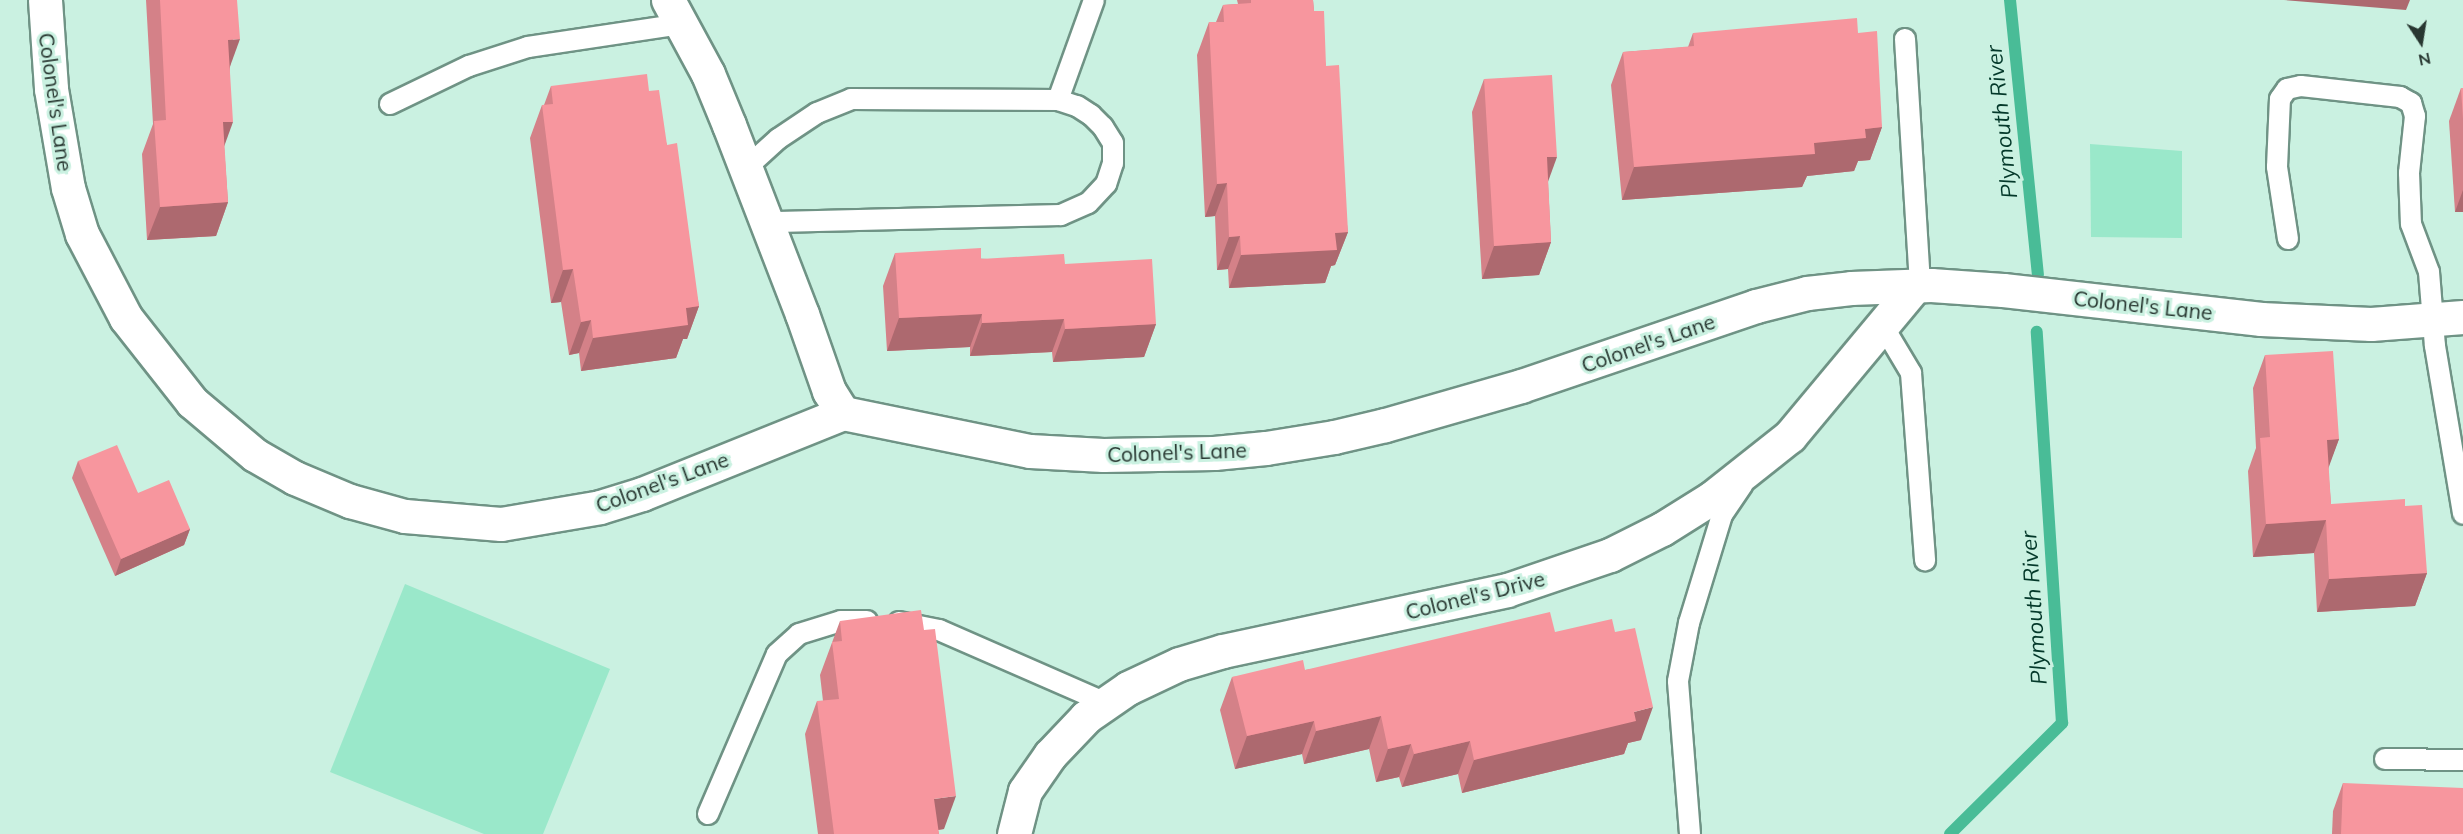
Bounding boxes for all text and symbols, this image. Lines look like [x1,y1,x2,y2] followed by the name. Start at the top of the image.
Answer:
[2391,12,2451,72] north arrow
[34,31,78,173] street label: Colonel's Lane
[1981,44,2023,200] water label: Plymouth River
[2417,49,2433,71] text: N
[2072,285,2214,325] street label: Colonel's Lane
[1578,308,1718,378] street label: Colonel's Lane
[1107,437,1247,467] street label: Colonel's Lane
[592,446,732,518] street label: Colonel's Lane
[2015,530,2053,686] water label: Plymouth River
[1403,566,1547,624] street label: Colonel's Drive

